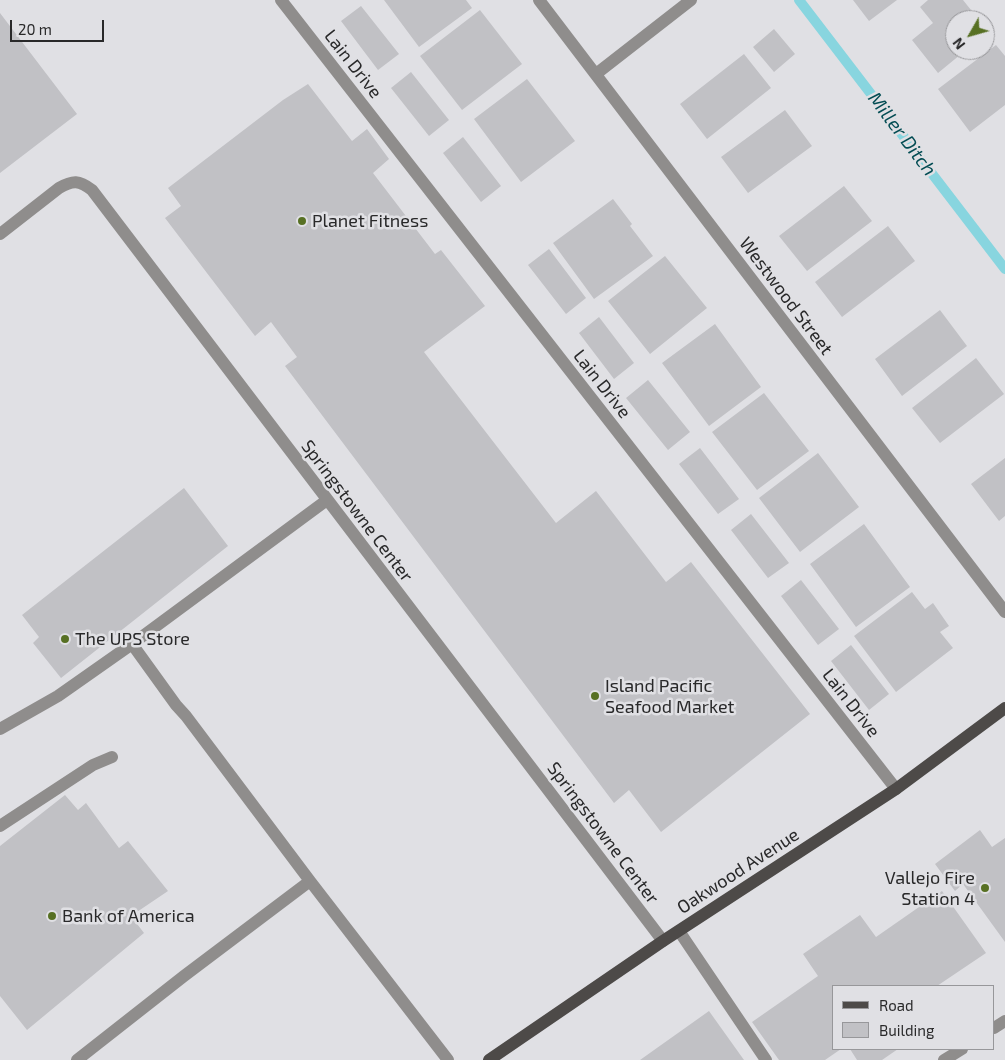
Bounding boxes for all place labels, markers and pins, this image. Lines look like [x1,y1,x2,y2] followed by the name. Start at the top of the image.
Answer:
[312,210,428,232] place label: Planet Fitness
[296,215,308,227] marker: Planet Fitness
[75,628,190,650] place label: The UPS Store
[59,633,71,645] marker: The UPS Store
[605,675,734,718] place label: Island Pacific Seafood Market
[589,690,601,702] marker: Island Pacific Seafood Market
[885,867,975,910] place label: Vallejo Fire Station 4
[979,882,991,894] marker: Vallejo Fire Station 4
[62,905,195,927] place label: Bank of America
[46,910,58,922] marker: Bank of America

